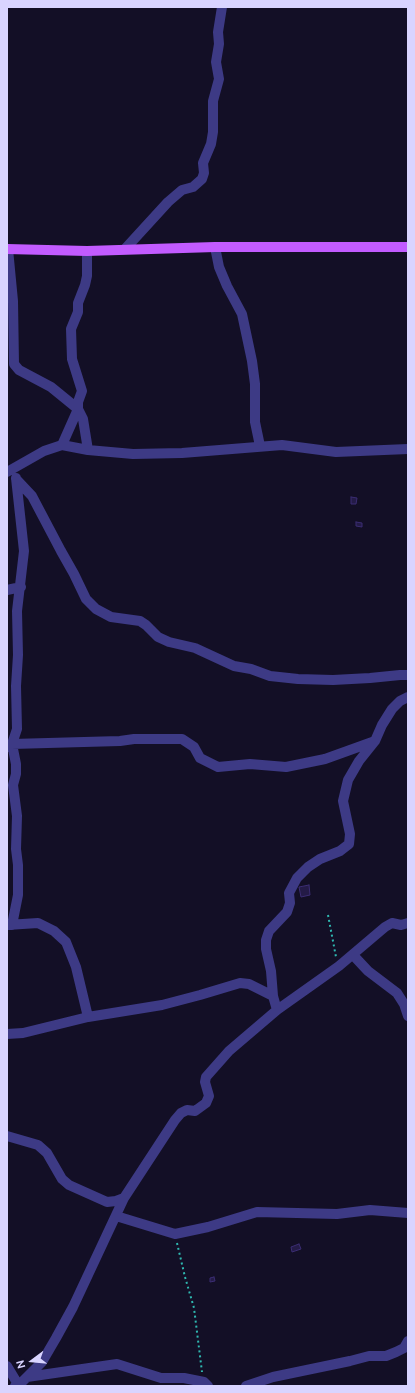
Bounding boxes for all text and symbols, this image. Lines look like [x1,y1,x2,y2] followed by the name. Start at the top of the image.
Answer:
[12,1341,52,1381] north arrow
[14,1359,27,1370] text: N

